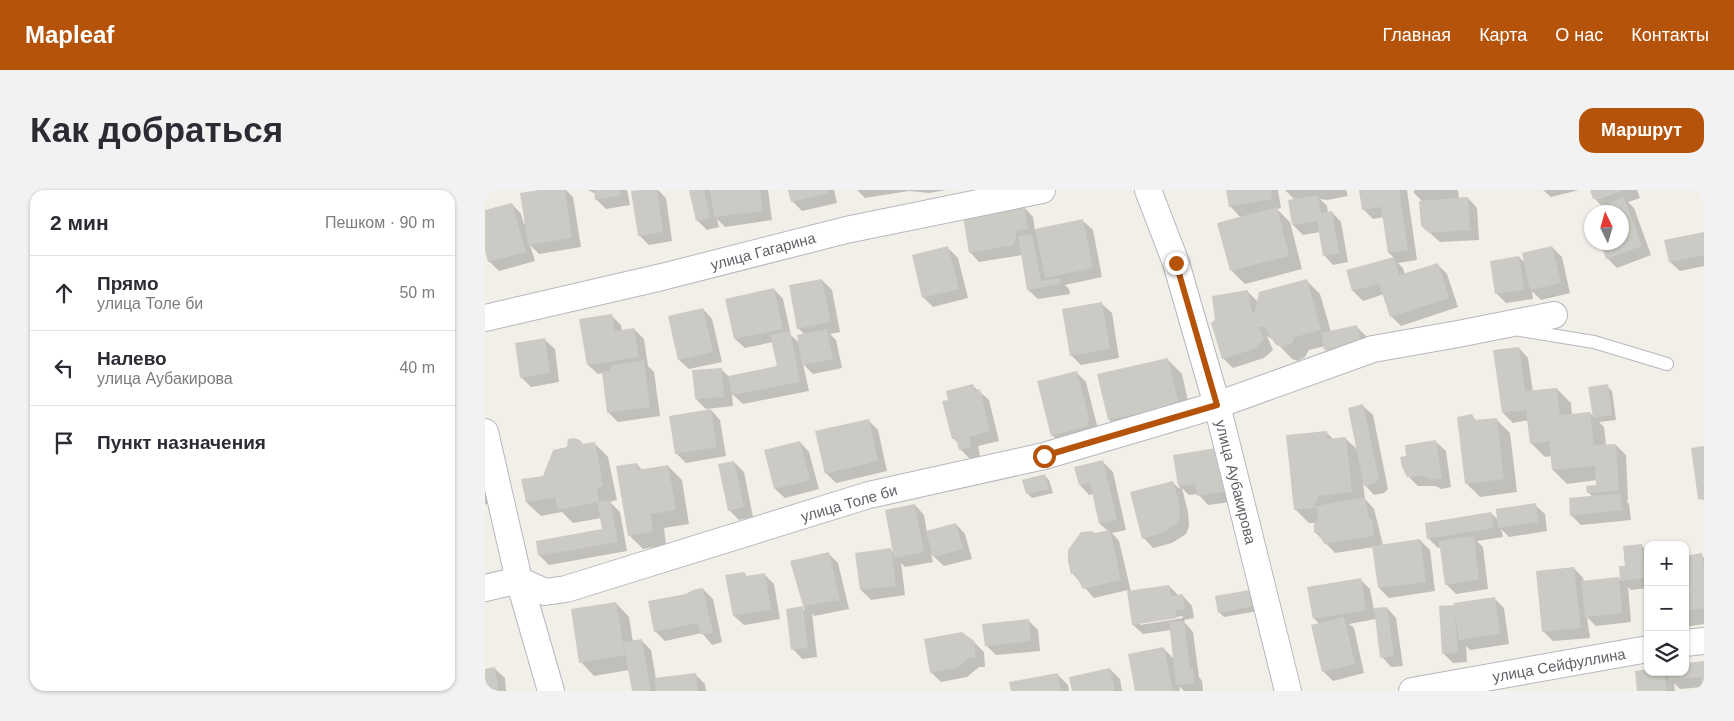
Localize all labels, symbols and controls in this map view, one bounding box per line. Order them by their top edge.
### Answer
text: Mapleaf [25,21,114,48]
text: Главная [1383,25,1451,45]
text: Карта [1479,25,1527,45]
text: О нас [1555,25,1603,45]
text: Контакты [1631,25,1709,45]
button: Маршрут [1579,108,1704,153]
text: Как добраться [30,110,283,149]
north arrow [1584,205,1629,250]
text: 2 мин [50,211,109,234]
text: Пешком · 90 m [325,214,435,231]
street label: улица Гагарина [709,229,818,273]
route end [1165,252,1188,275]
text: Прямо [97,273,159,294]
icon: ahead [50,279,78,307]
text: 50 m [399,284,435,301]
text: улица Толе би [97,295,203,312]
text: Налево [97,348,167,369]
icon: left [50,354,78,382]
text: 40 m [399,359,435,376]
text: улица Аубакирова [97,370,233,387]
street label: улица Аубакирова [1212,418,1260,546]
icon: arrive [50,429,78,457]
text: Пункт назначения [97,432,266,453]
route start [1033,445,1056,468]
street label: улица Толе би [799,481,899,525]
map controls [1644,541,1689,676]
button: + [1644,541,1689,586]
button: − [1644,586,1689,631]
button: layers [1644,631,1689,676]
street label: улица Сейфуллина [1491,645,1628,685]

